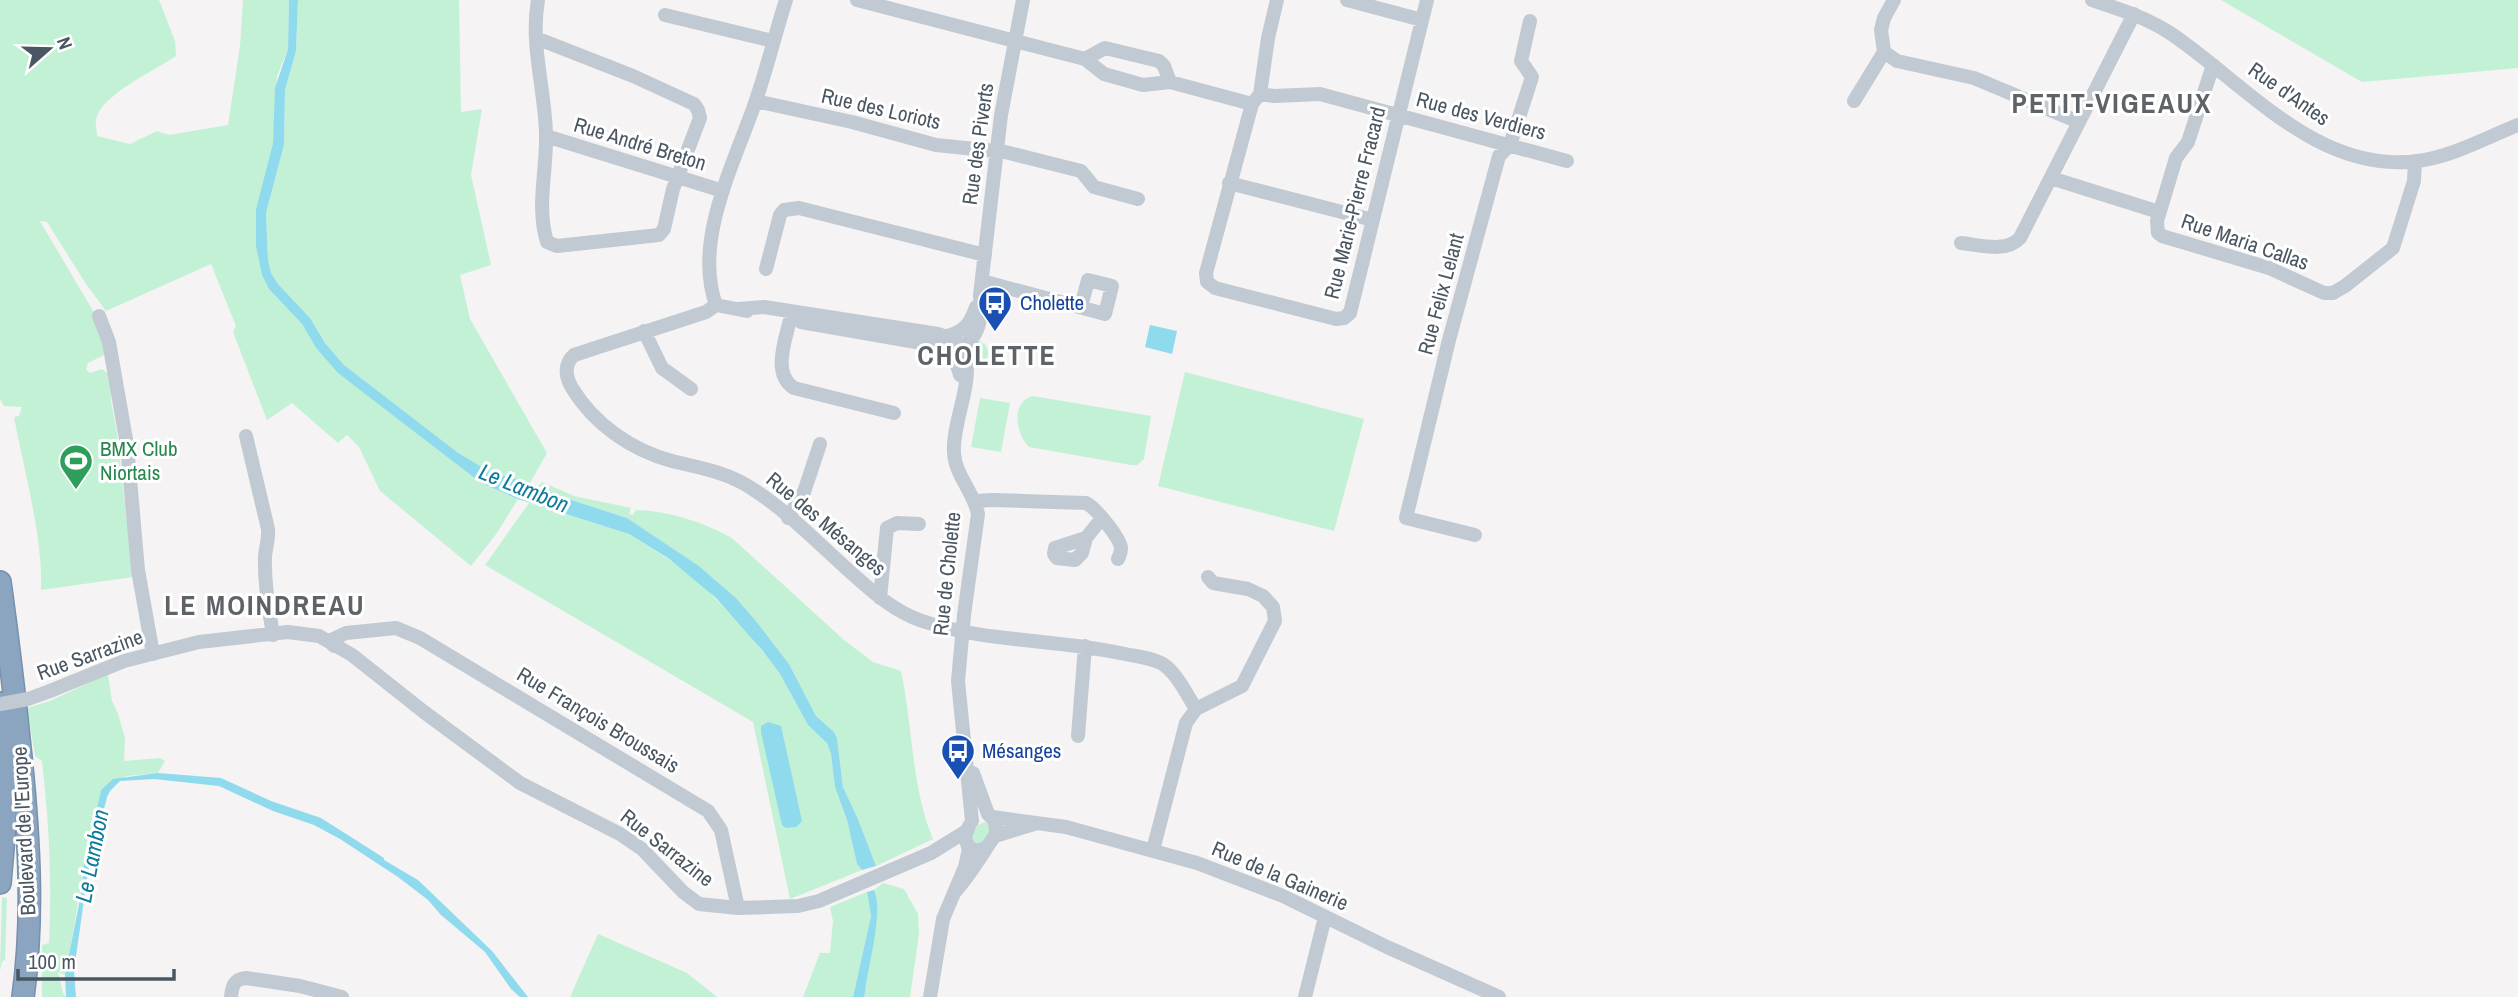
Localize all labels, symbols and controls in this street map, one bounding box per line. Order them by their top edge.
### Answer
north arrow [14,14,84,84]
text: N [51,33,79,53]
street label: Rue d'Antes [2243,55,2336,132]
street label: Rue des Loriots [819,81,944,136]
street label: Rue des Piverts [955,81,1000,207]
street label: Rue des Verdiers [1413,84,1549,147]
district label: PETIT-VIGEAUX [2012,84,2212,122]
street label: Rue Marie-Pierre Fracard [1317,104,1392,302]
street label: Rue André Breton [570,110,710,177]
street label: Rue Maria Callas [2178,206,2313,277]
street label: Rue Felix Lelant [1410,230,1471,358]
bus stop icon: Cholette [976,284,1014,333]
place label: Cholette [1020,288,1084,317]
district label: CHOLETTE [917,336,1057,374]
place label: BMX Club Niortais [100,434,178,487]
sports icon: BMX Club Niortais [57,442,95,491]
water label: Le Lambon [475,455,574,520]
street label: Rue des Mésanges [760,465,892,582]
street label: Rue de Cholette [926,511,967,637]
district label: LE MOINDREAU [164,586,366,624]
street label: Rue Sarrazine [33,622,147,687]
street label: Rue François Broussais [512,660,685,780]
bus stop icon: Mésanges [939,732,977,781]
place label: Mésanges [982,736,1061,765]
street label: Boulevard de l'Europe [5,746,42,916]
street label: Rue Sarrazine [615,802,720,893]
water label: Le Lambon [67,807,116,905]
street label: Rue de la Gainerie [1208,834,1353,917]
scale bar [18,937,173,981]
text: 100 m [28,947,76,976]

